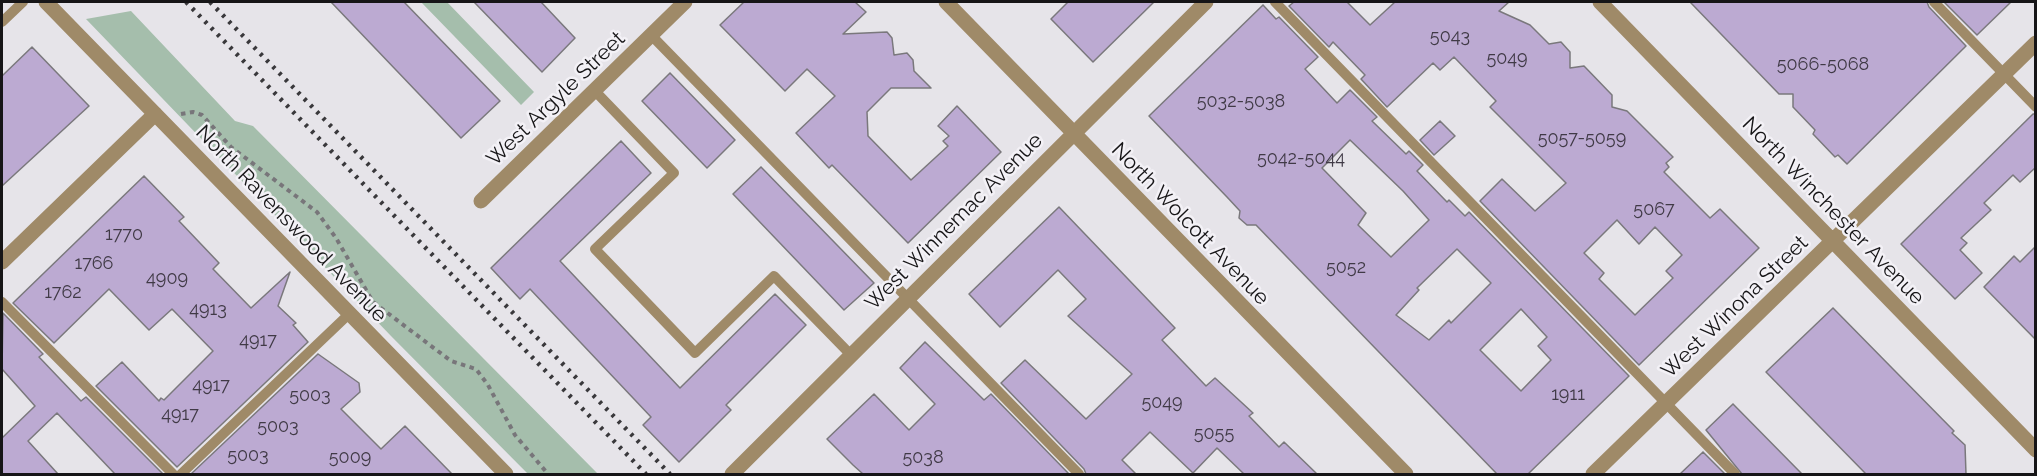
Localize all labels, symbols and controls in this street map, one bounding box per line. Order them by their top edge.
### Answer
street label: West Argyle Street [482,26,630,172]
house number: 5043 [1430,26,1470,48]
house number: 5049 [1486,48,1528,70]
house number: 5066-5068 [1777,54,1869,76]
house number: 5032-5038 [1197,91,1285,113]
street label: North Winchester Avenue [1737,112,1929,310]
street label: North Ravenswood Avenue [190,120,392,328]
street label: West Winnemac Avenue [860,128,1048,316]
house number: 5057-5059 [1538,128,1626,150]
street label: North Wolcott Avenue [1106,137,1274,311]
house number: 5042-5044 [1257,148,1345,170]
house number: 5067 [1633,199,1675,221]
house number: 1770 [105,224,143,246]
street label: West Winona Street [1656,231,1814,383]
house number: 1766 [75,253,113,275]
house number: 5052 [1326,257,1366,279]
house number: 4909 [146,268,188,290]
house number: 1762 [44,282,82,304]
house number: 4913 [189,299,227,321]
house number: 4917 [239,330,277,352]
house number: 4917 [192,375,230,397]
house number: 1911 [1551,384,1585,406]
house number: 5003 [289,385,331,407]
house number: 5049 [1141,392,1183,414]
house number: 4917 [161,404,199,426]
house number: 5003 [257,416,299,438]
house number: 5055 [1194,423,1234,445]
house number: 5003 [227,445,269,467]
house number: 5009 [329,447,371,469]
house number: 5038 [902,447,944,469]

